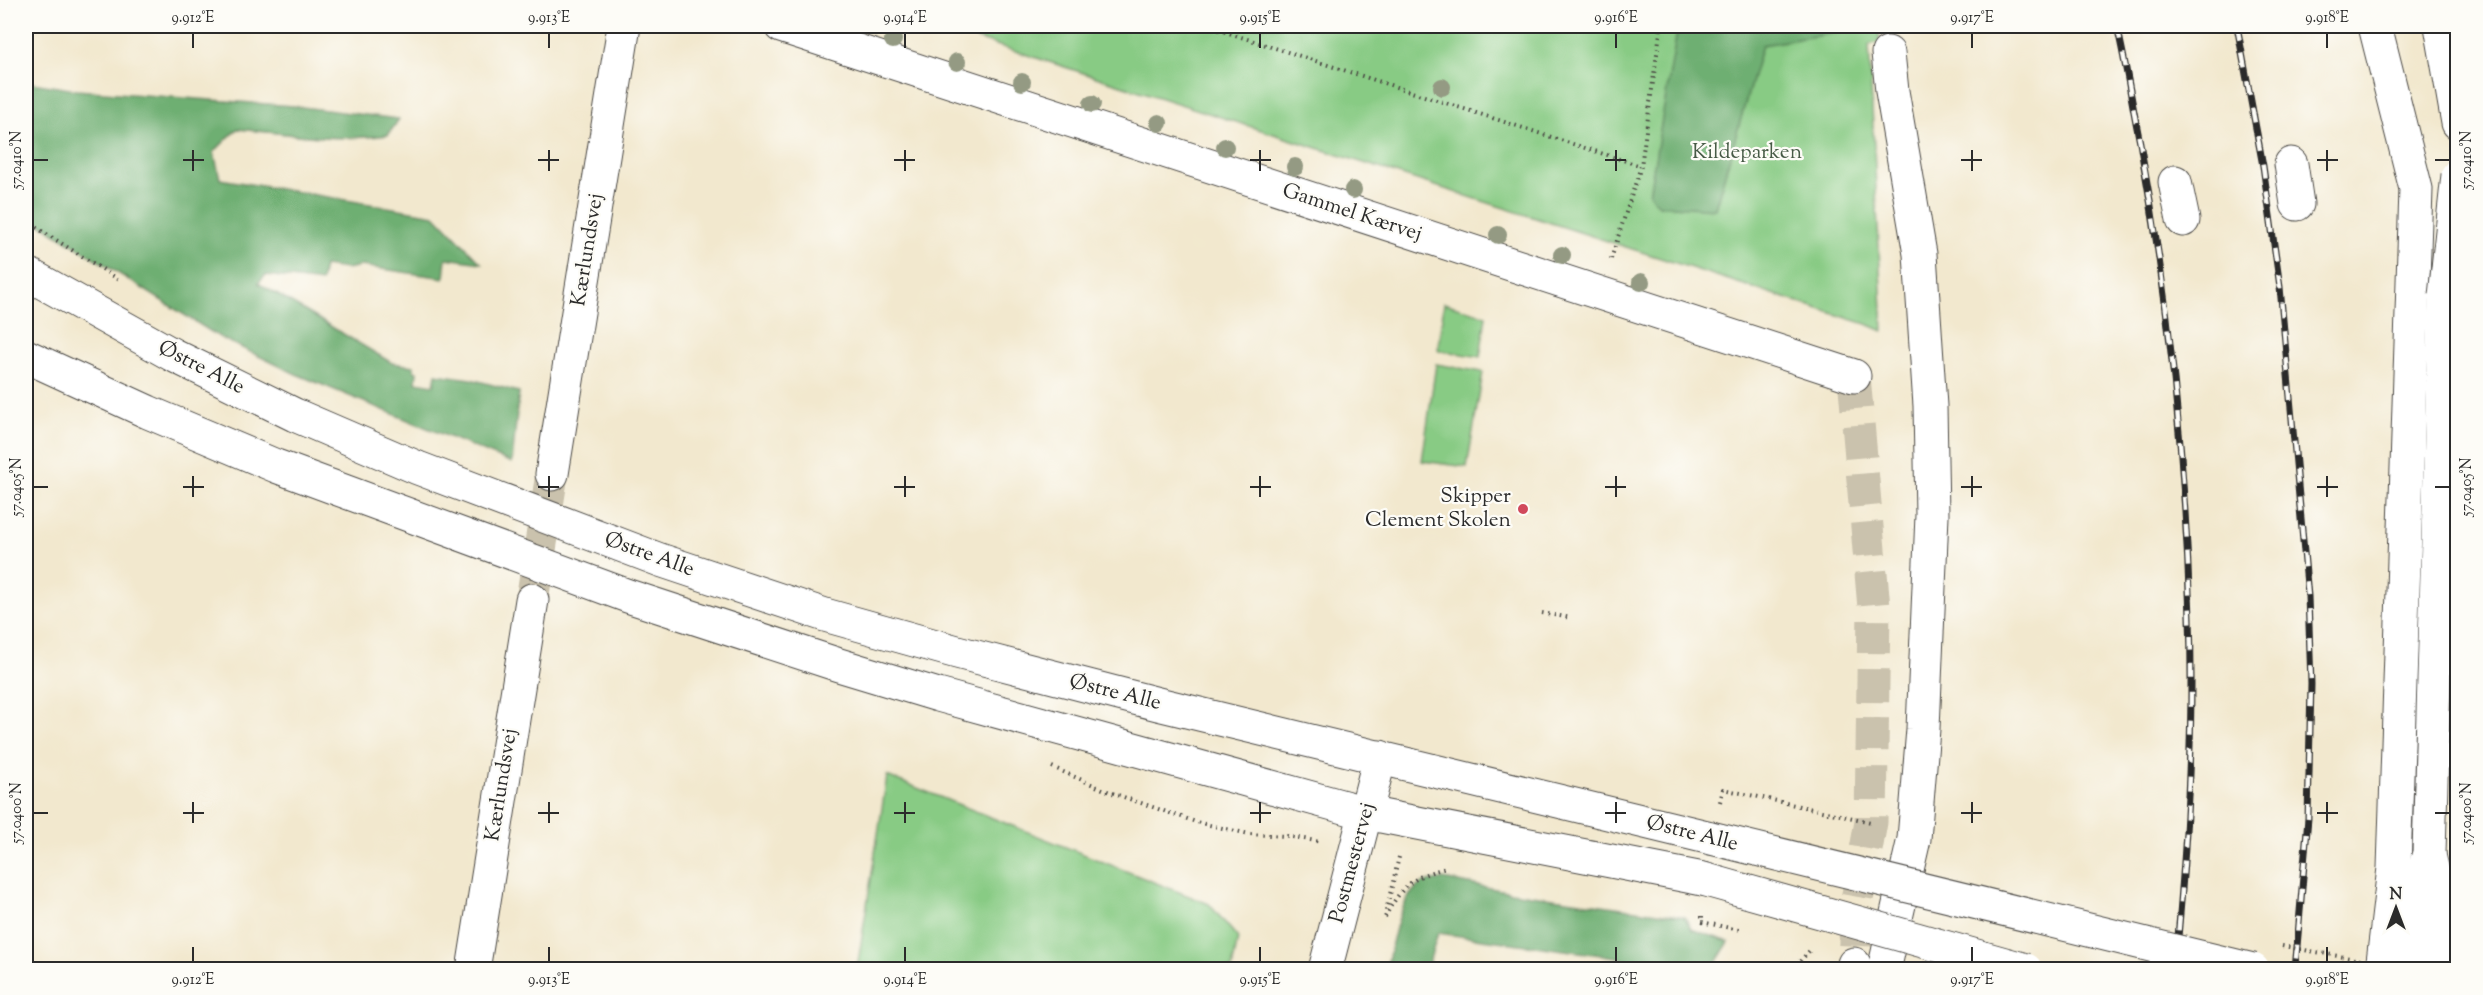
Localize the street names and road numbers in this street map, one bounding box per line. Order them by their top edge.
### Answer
street label: Gammel Kærvej [1278,176,1426,250]
street label: Kærlundsvej [564,191,612,309]
street label: Østre Alle [152,333,250,403]
street label: Østre Alle [600,525,698,585]
street label: Østre Alle [1066,667,1164,719]
street label: Kærlundsvej [478,726,526,844]
street label: Postmestervej [1322,799,1384,927]
street label: Østre Alle [1643,808,1741,860]

